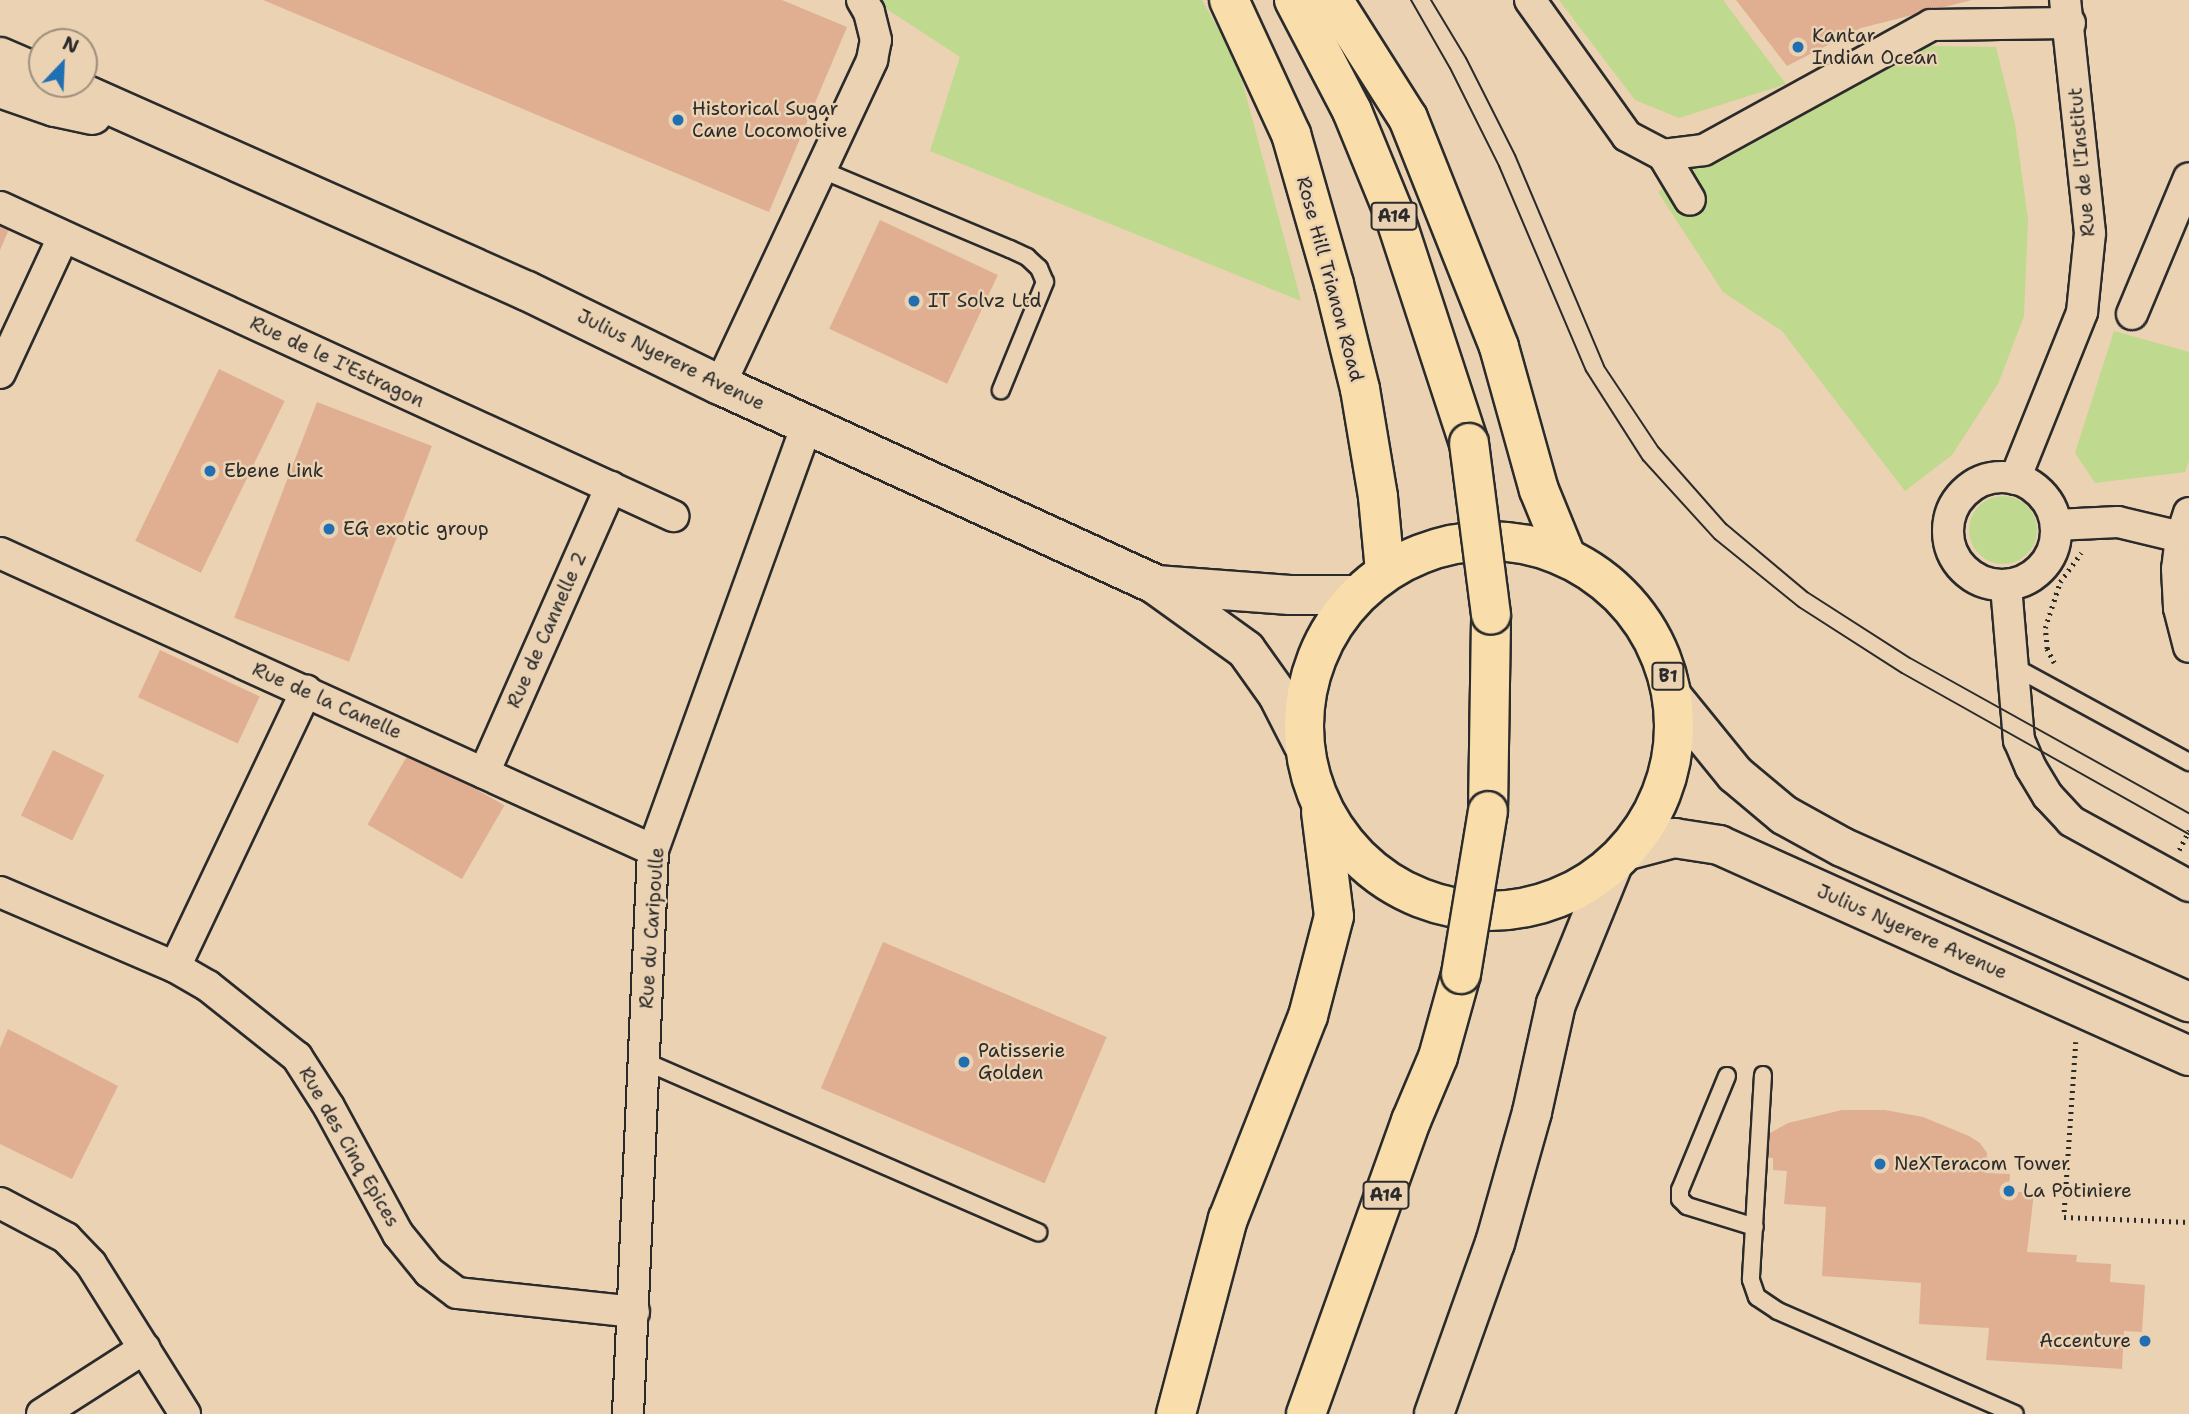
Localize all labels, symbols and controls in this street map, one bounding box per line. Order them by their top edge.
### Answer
place label: Kantar Indian Ocean [1812,25,1937,69]
north arrow [28,28,98,98]
text: N [59,31,82,59]
marker: Kantar Indian Ocean [1790,39,1806,55]
street label: Rue de l'Institut [2064,86,2100,238]
place label: Historical Sugar Cane Locomotive [692,98,848,142]
marker: Historical Sugar Cane Locomotive [670,112,686,128]
street label: Rose Hill Trianon Road [1292,174,1368,384]
road number: A14 [1370,202,1418,230]
place label: IT Solvz Ltd [928,290,1041,312]
marker: IT Solvz Ltd [906,293,922,309]
street label: Julius Nyerere Avenue [574,305,768,415]
street label: Rue de le I'Estragon [246,312,428,412]
place label: Ebene Link [224,460,324,482]
marker: Ebene Link [202,463,218,479]
place label: EG exotic group [343,518,489,540]
marker: EG exotic group [321,521,337,537]
street label: Rue de Cannelle 2 [502,548,592,712]
street label: Rue de la Canelle [249,658,405,744]
road number: B1 [1650,662,1686,690]
street label: Rue du Caripoulle [635,846,669,1010]
street label: Julius Nyerere Avenue [1813,880,2011,984]
place label: Patisserie Golden [978,1040,1065,1084]
marker: Patisserie Golden [956,1054,972,1070]
street label: Rue des Cinq Epices [294,1063,404,1231]
place label: NeXTeracom Tower [1894,1153,2070,1175]
marker: NeXTeracom Tower [1872,1156,1888,1172]
road number: A14 [1362,1180,1410,1210]
place label: La Potiniere [2023,1180,2132,1202]
marker: La Potiniere [2001,1183,2017,1199]
place label: Accenture [2039,1330,2131,1352]
marker: Accenture [2137,1333,2153,1349]

